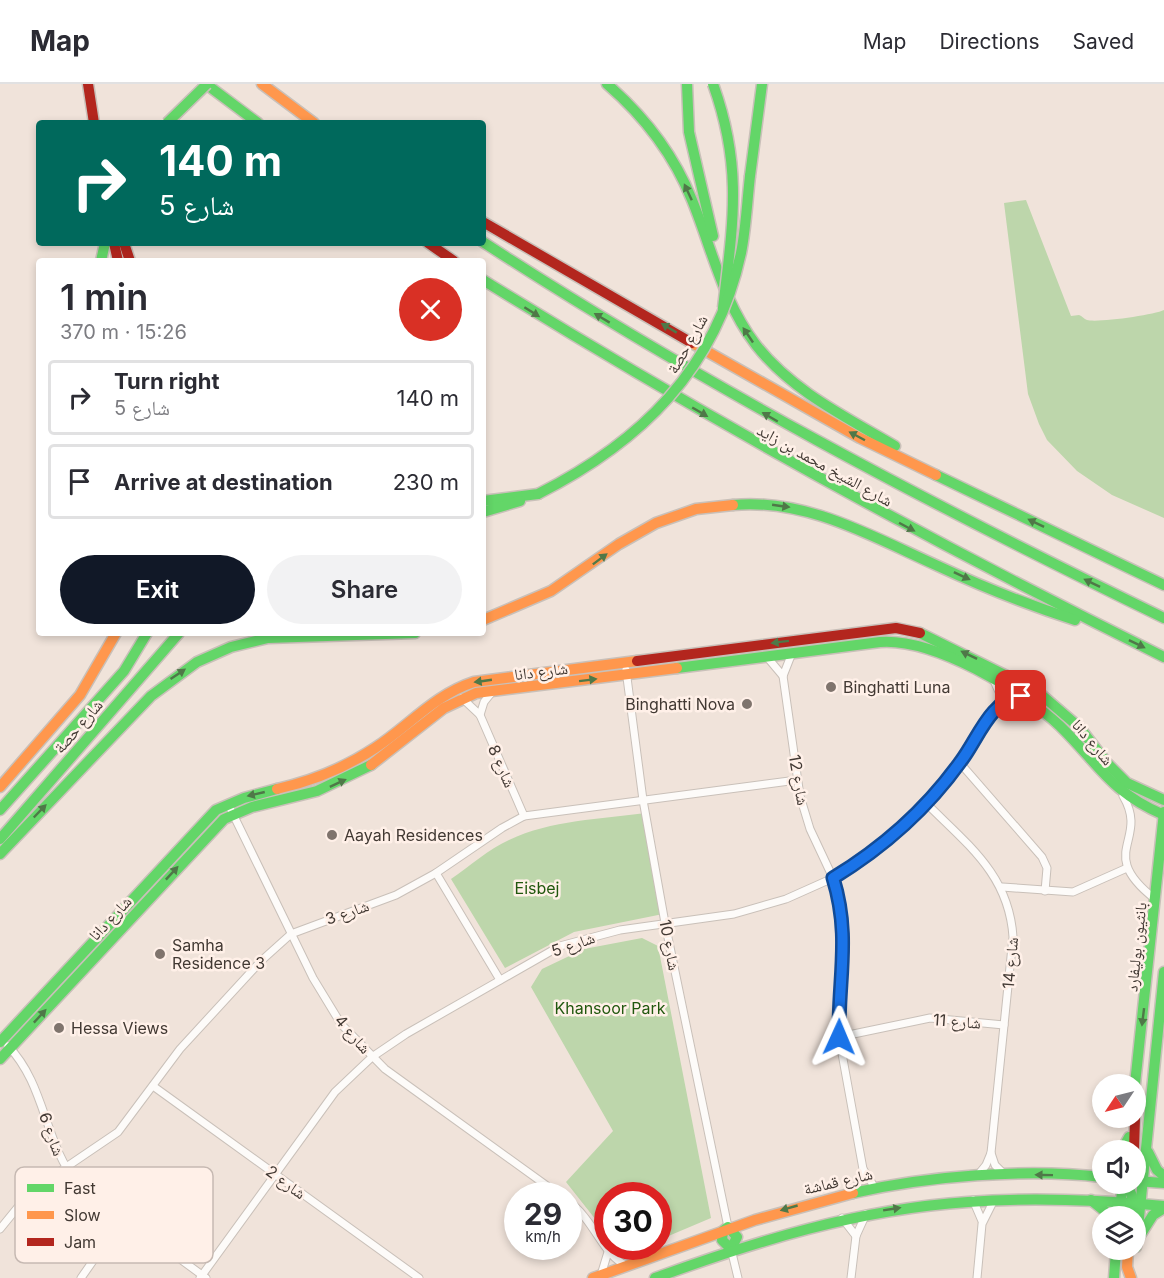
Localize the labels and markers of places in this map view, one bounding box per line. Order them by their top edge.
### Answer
pin [995,670,1046,721]
place label: Binghatti Luna [843,677,950,697]
marker: Binghatti Luna [824,680,838,694]
place label: Binghatti Nova [625,694,735,714]
marker: Binghatti Nova [740,697,754,711]
place label: Aayah Residences [344,825,483,845]
marker: Aayah Residences [325,828,339,842]
place label: Samha Residence 3 [172,935,265,973]
marker: Samha Residence 3 [153,947,167,961]
place label: Hessa Views [71,1018,168,1038]
marker: Hessa Views [52,1021,66,1035]

